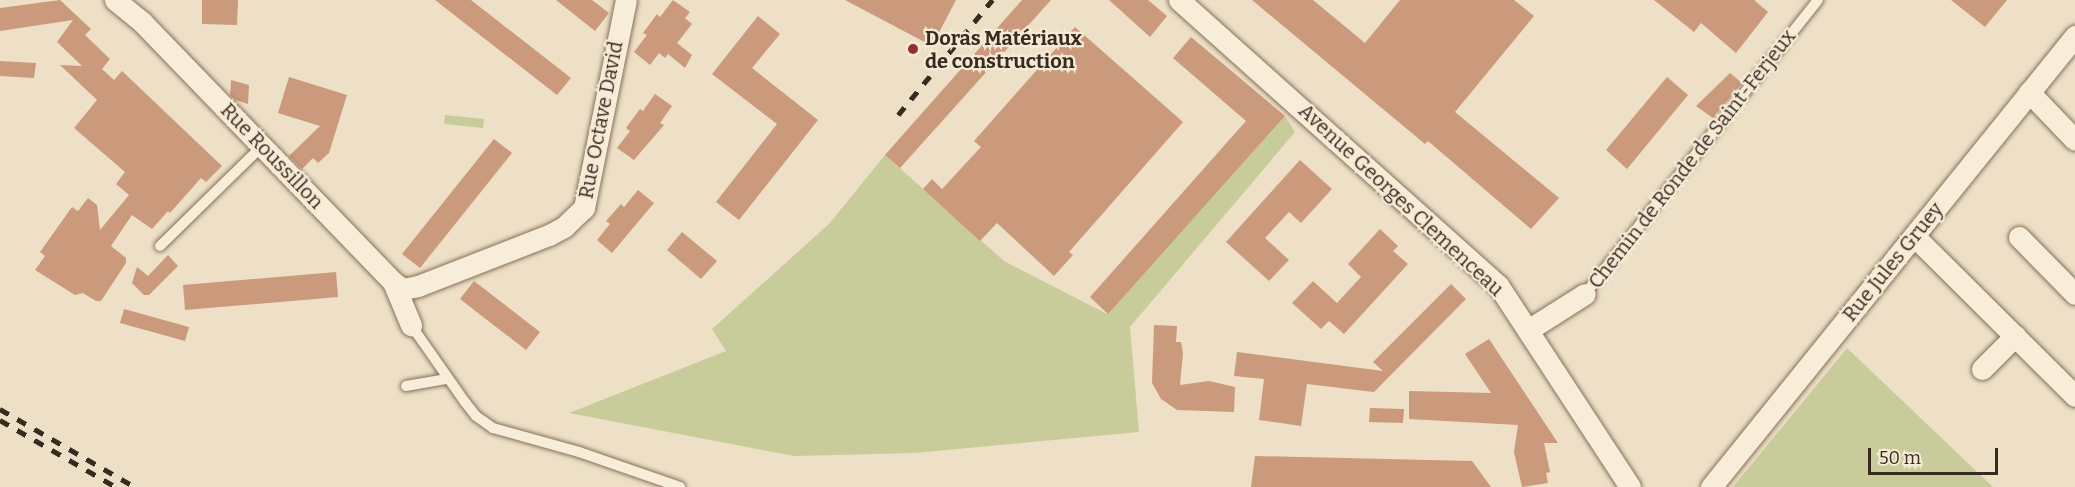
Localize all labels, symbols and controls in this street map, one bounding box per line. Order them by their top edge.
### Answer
street label: Chemin de Ronde de Saint-Ferjeux [1583,25,1801,293]
place label: Doras Matériaux de construction [925,26,1082,73]
street label: Rue Octave David [574,39,628,201]
marker: Doras Matériaux de construction [906,42,920,56]
street label: Rue Roussillon [216,98,328,214]
street label: Avenue Georges Clemenceau [1294,99,1508,301]
street label: Rue Jules Gruey [1838,198,1948,326]
scale bar [1871,436,2002,474]
text: 50 m [1879,447,1921,469]

